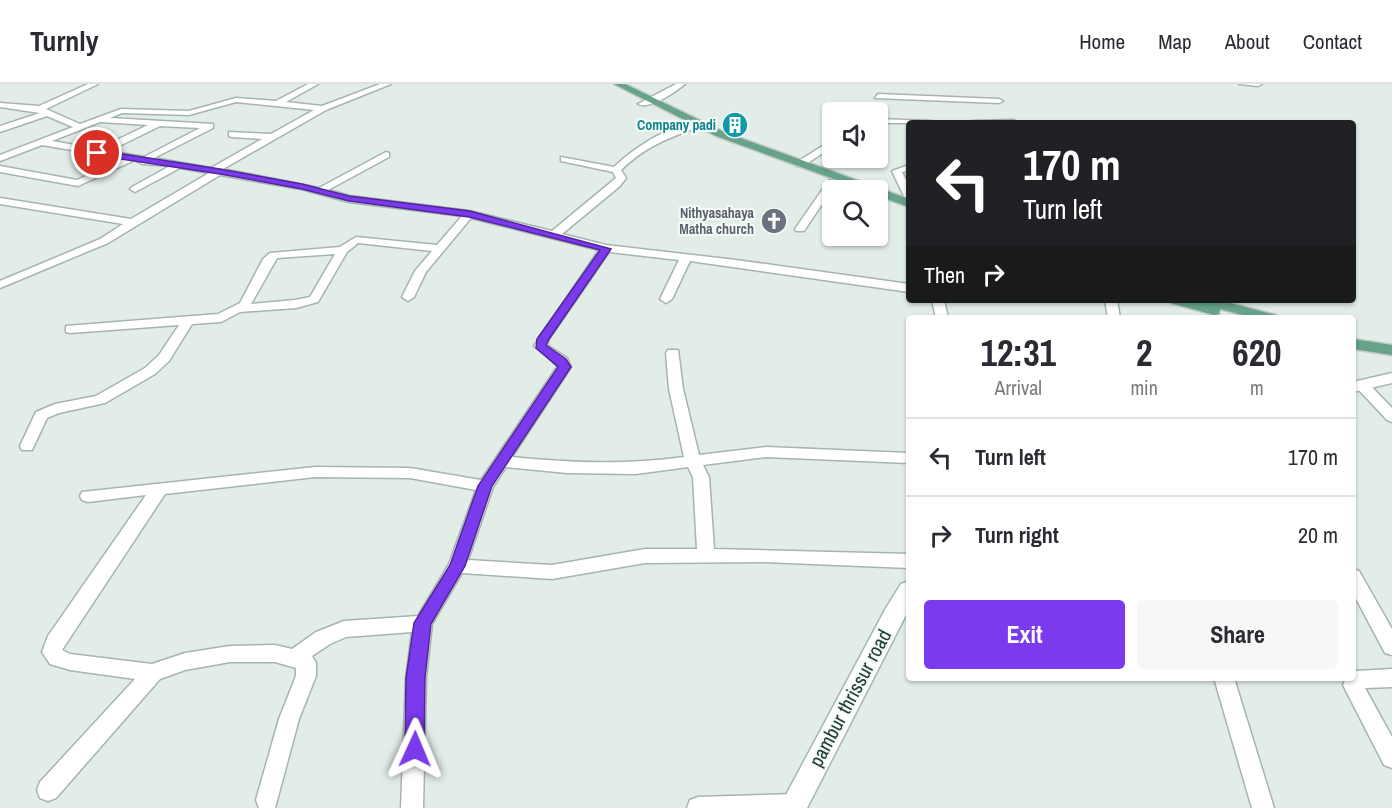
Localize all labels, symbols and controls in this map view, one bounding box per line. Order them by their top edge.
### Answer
text: Turnly [30,22,99,60]
text: Home [1079,27,1125,56]
text: Map [1158,27,1192,56]
text: About [1225,27,1270,56]
text: Contact [1303,27,1362,56]
map controls [822,102,888,246]
button: sound [822,102,888,168]
building icon: Company padi [720,110,750,140]
place label: Company padi [637,116,716,134]
pin [71,127,122,178]
icon: arrive [80,136,113,169]
text: 170 m [1023,137,1121,193]
icon: left [924,144,1002,222]
button: search [822,180,888,246]
text: Turn left [1023,191,1102,227]
place label: Nithyasahaya Matha church [679,204,755,238]
church icon: Nithyasahaya Matha church [759,206,789,236]
icon: right [977,258,1010,291]
text: Then [924,260,965,290]
text: 12:31 [980,329,1056,377]
text: 2 [1136,329,1152,377]
text: 620 [1232,329,1282,377]
text: Arrival [995,374,1042,401]
text: min [1130,374,1158,401]
text: m [1250,374,1264,401]
icon: left [924,441,957,474]
text: Turn left [975,442,1046,472]
text: 170 m [1288,442,1338,472]
icon: right [924,519,957,552]
text: Turn right [975,520,1059,550]
text: 20 m [1298,520,1338,550]
button: Exit [924,600,1125,669]
button: Share [1137,600,1338,669]
street label: pambur thrissur road [802,624,897,771]
position arrow [383,717,447,781]

